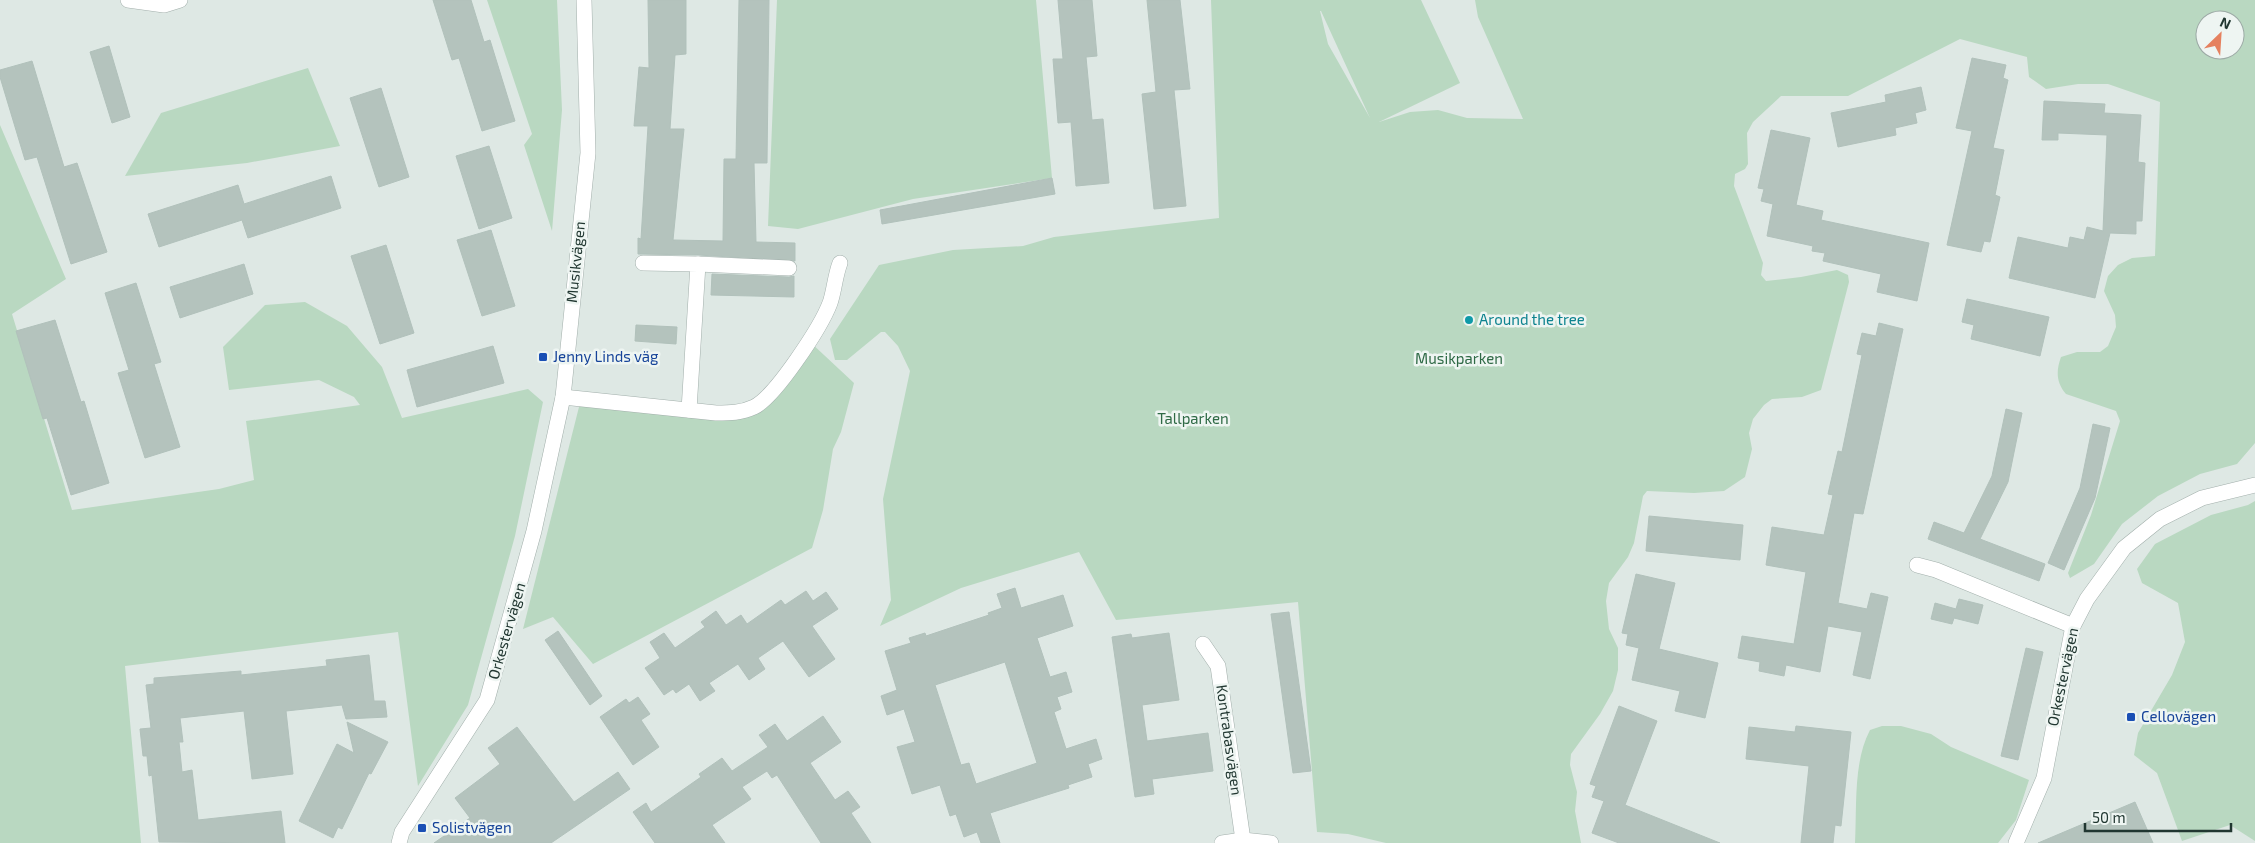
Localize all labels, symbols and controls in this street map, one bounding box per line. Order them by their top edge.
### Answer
north arrow [2195,10,2245,60]
text: N [2218,13,2234,33]
street label: Musikvägen [562,220,588,304]
place label: Around the tree [1479,310,1585,328]
marker: Around the tree [1463,314,1475,326]
place label: Jenny Linds väg [553,347,659,365]
park label: Musikparken [1415,349,1503,367]
marker: Jenny Linds väg [537,351,549,363]
park label: Tallparken [1157,409,1229,427]
street label: Orkestervägen [484,580,528,681]
street label: Orkestervägen [2043,626,2081,728]
street label: Kontrabasvägen [1213,683,1247,796]
place label: Cellovägen [2141,707,2216,725]
marker: Cellovägen [2125,711,2137,723]
scale bar [2085,800,2231,832]
text: 50 m [2092,808,2126,826]
place label: Solistvägen [432,818,512,836]
marker: Solistvägen [416,822,428,834]

